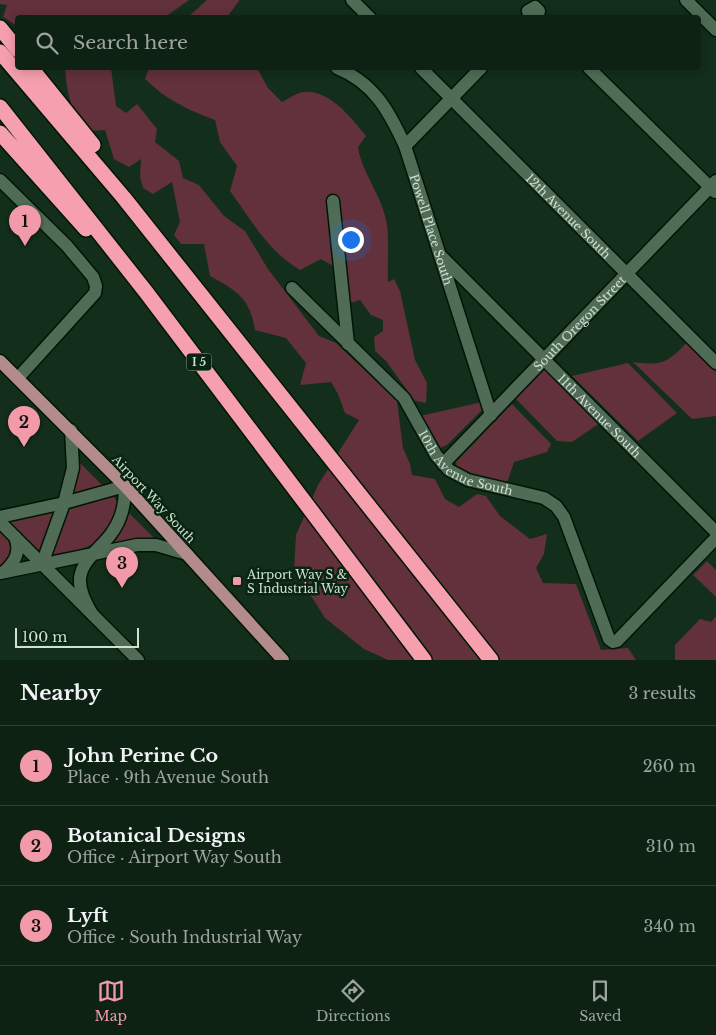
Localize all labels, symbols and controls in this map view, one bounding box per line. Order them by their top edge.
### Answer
search box [15,15,701,70]
icon: search [33,29,61,57]
text: Search here [73,31,188,54]
street label: 12th Avenue South [523,170,614,261]
street label: Powell Place South [407,172,456,287]
pin: 1 [9,205,41,246]
your location [338,227,364,253]
street label: South Oregon Street [530,272,629,374]
road number: I 5 [186,354,212,371]
street label: 11th Avenue South [555,370,645,460]
pin: 2 [8,406,40,447]
street label: 10th Avenue South [416,427,515,498]
street label: Airport Way South [109,451,199,546]
pin: 3 [106,547,138,588]
place label: Airport Way S & S Industrial Way [246,567,348,596]
marker: Airport Way S & S Industrial Way [231,575,243,587]
scale bar [15,625,139,648]
text: 100 m [22,628,67,646]
text: Nearby [20,680,101,706]
text: 3 results [628,683,696,703]
text: John Perine Co [67,744,218,767]
text: 1 [33,756,39,776]
text: 260 m [643,756,696,776]
text: Place · 9th Avenue South [67,767,269,787]
text: Botanical Designs [67,824,246,847]
text: 2 [31,836,41,856]
text: 310 m [646,836,696,856]
text: Office · Airport Way South [67,847,282,867]
text: Lyft [67,904,108,927]
text: 3 [31,916,41,936]
text: 340 m [644,916,696,936]
text: Office · South Industrial Way [67,927,302,947]
tab: Map [94,977,127,1025]
tab: Directions [316,977,390,1025]
tab: Saved [579,977,622,1025]

